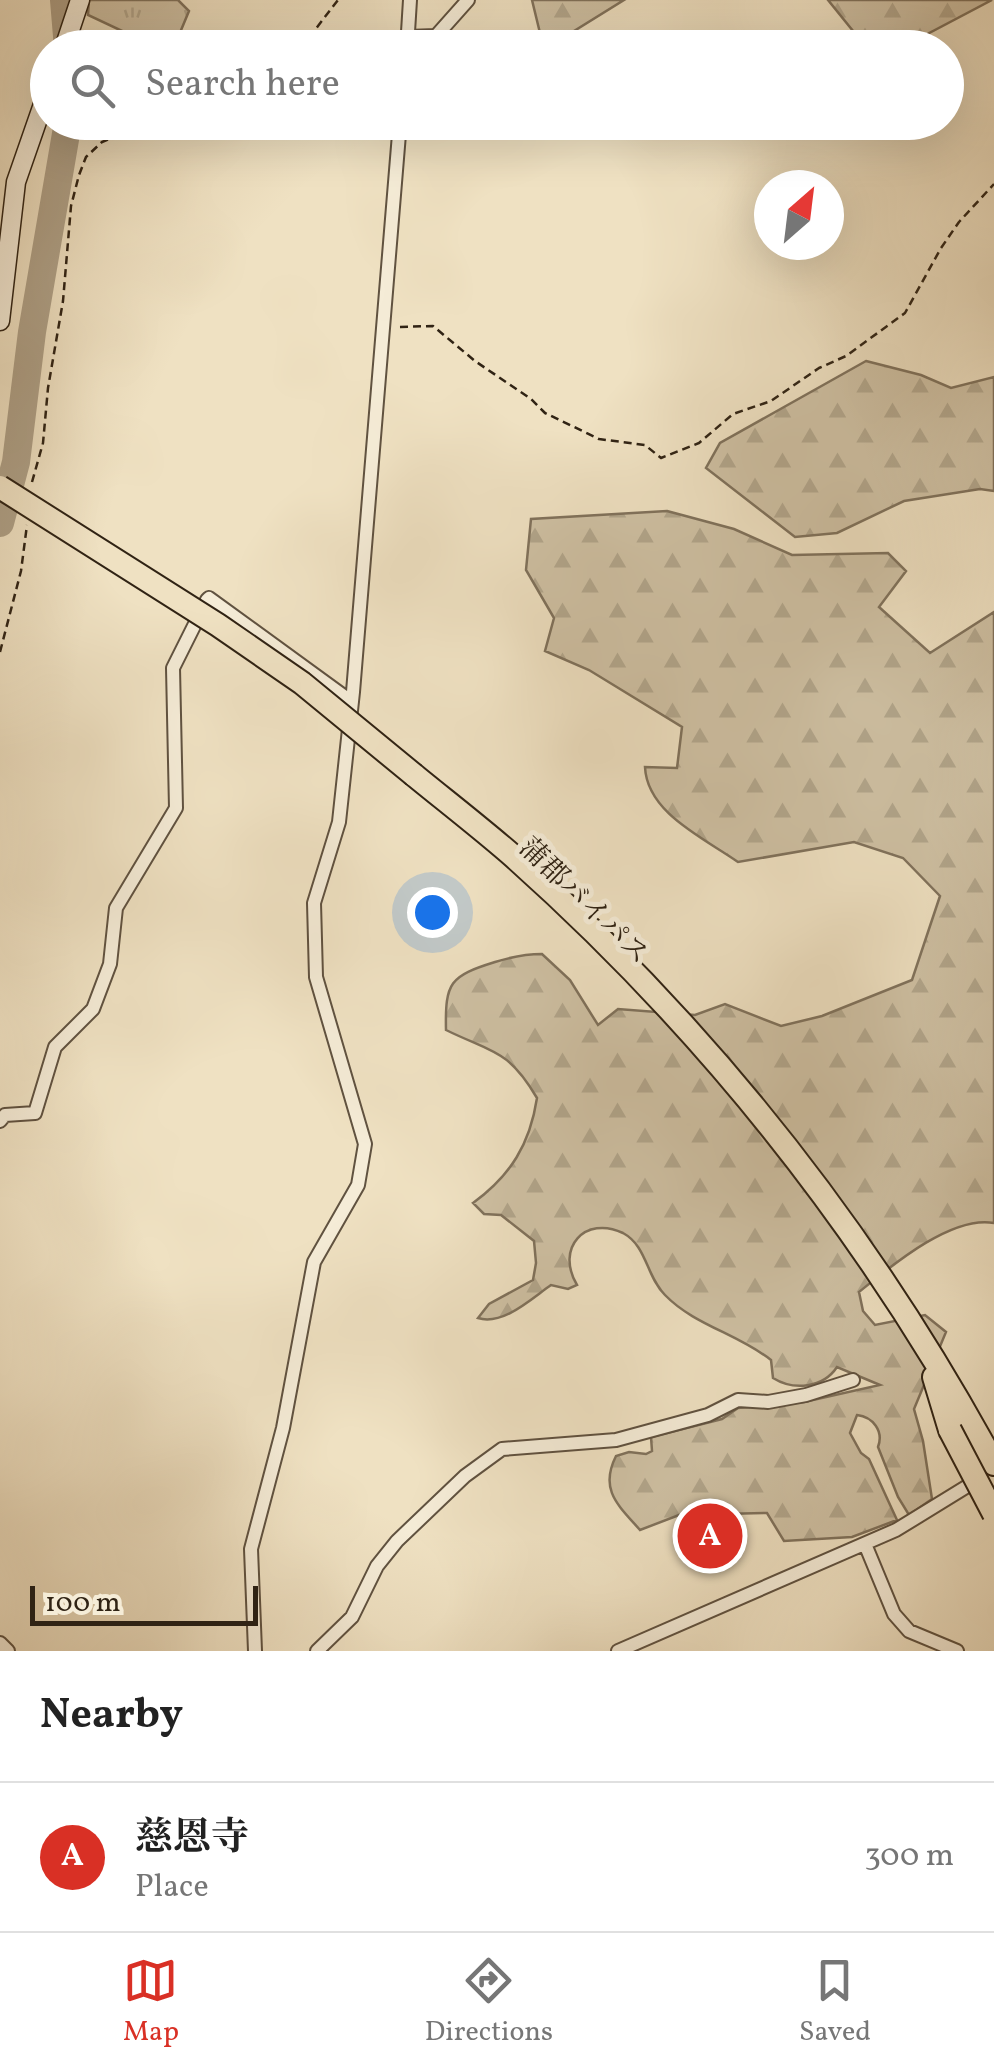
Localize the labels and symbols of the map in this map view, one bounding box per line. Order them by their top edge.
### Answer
north arrow [754,170,844,260]
street label: 蒲郡バイパス [509,830,657,974]
your location [407,887,458,938]
pin: A [678,1498,742,1574]
scale bar [30,1581,258,1626]

